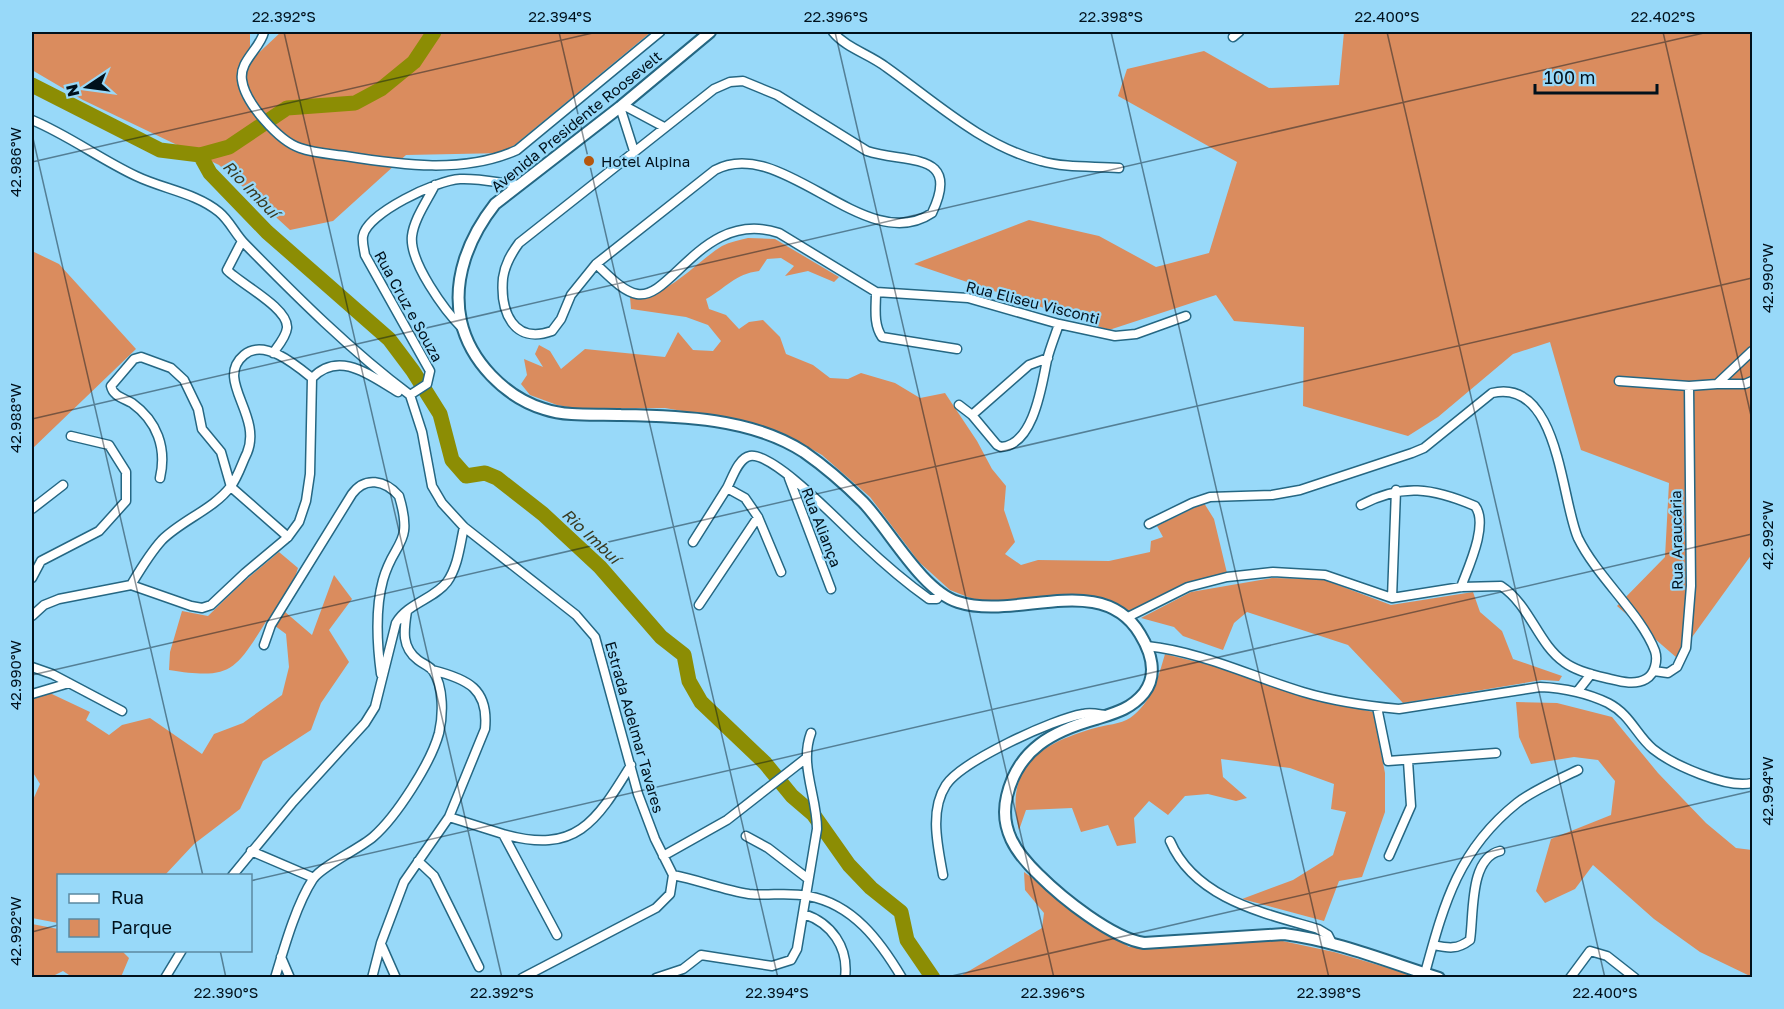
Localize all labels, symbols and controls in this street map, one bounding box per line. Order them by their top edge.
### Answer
text: 22.392°S [252,7,316,25]
text: 22.394°S [528,7,592,25]
text: 22.396°S [804,7,868,25]
text: 22.398°S [1079,7,1143,25]
text: 22.400°S [1354,7,1420,25]
text: 22.402°S [1631,7,1695,25]
street label: Avenida Presidente Roosevelt [487,47,665,195]
north arrow [57,57,117,117]
scale bar [1535,57,1656,95]
text: 100 m [1544,66,1595,88]
text: N [61,82,83,99]
text: 42.986°W [6,127,24,197]
place label: Hotel Alpina [601,152,690,170]
marker: Hotel Alpina [582,154,596,168]
water label: Rio Imbuí [219,156,286,225]
text: 42.990°W [1758,243,1776,313]
street label: Rua Cruz e Souza [371,247,447,365]
street label: Rua Eliseu Visconti [964,277,1102,327]
text: 42.988°W [6,383,24,453]
street label: Rua Aliança [799,485,845,569]
street label: Rua Araucária [1666,490,1686,590]
text: 42.992°W [1758,500,1776,570]
water label: Rio Imbuí [558,504,628,571]
street label: Estrada Adelmar Tavares [602,639,668,815]
text: 42.990°W [6,640,24,710]
text: 42.994°W [1758,756,1776,826]
legend [57,874,252,952]
text: Rua [111,886,144,908]
text: 42.992°W [6,896,24,966]
text: Parque [111,916,172,938]
text: 22.390°S [194,983,258,1001]
text: 22.392°S [470,983,534,1001]
text: 22.394°S [745,983,809,1001]
text: 22.396°S [1021,983,1085,1001]
text: 22.398°S [1297,983,1361,1001]
text: 22.400°S [1572,983,1638,1001]

